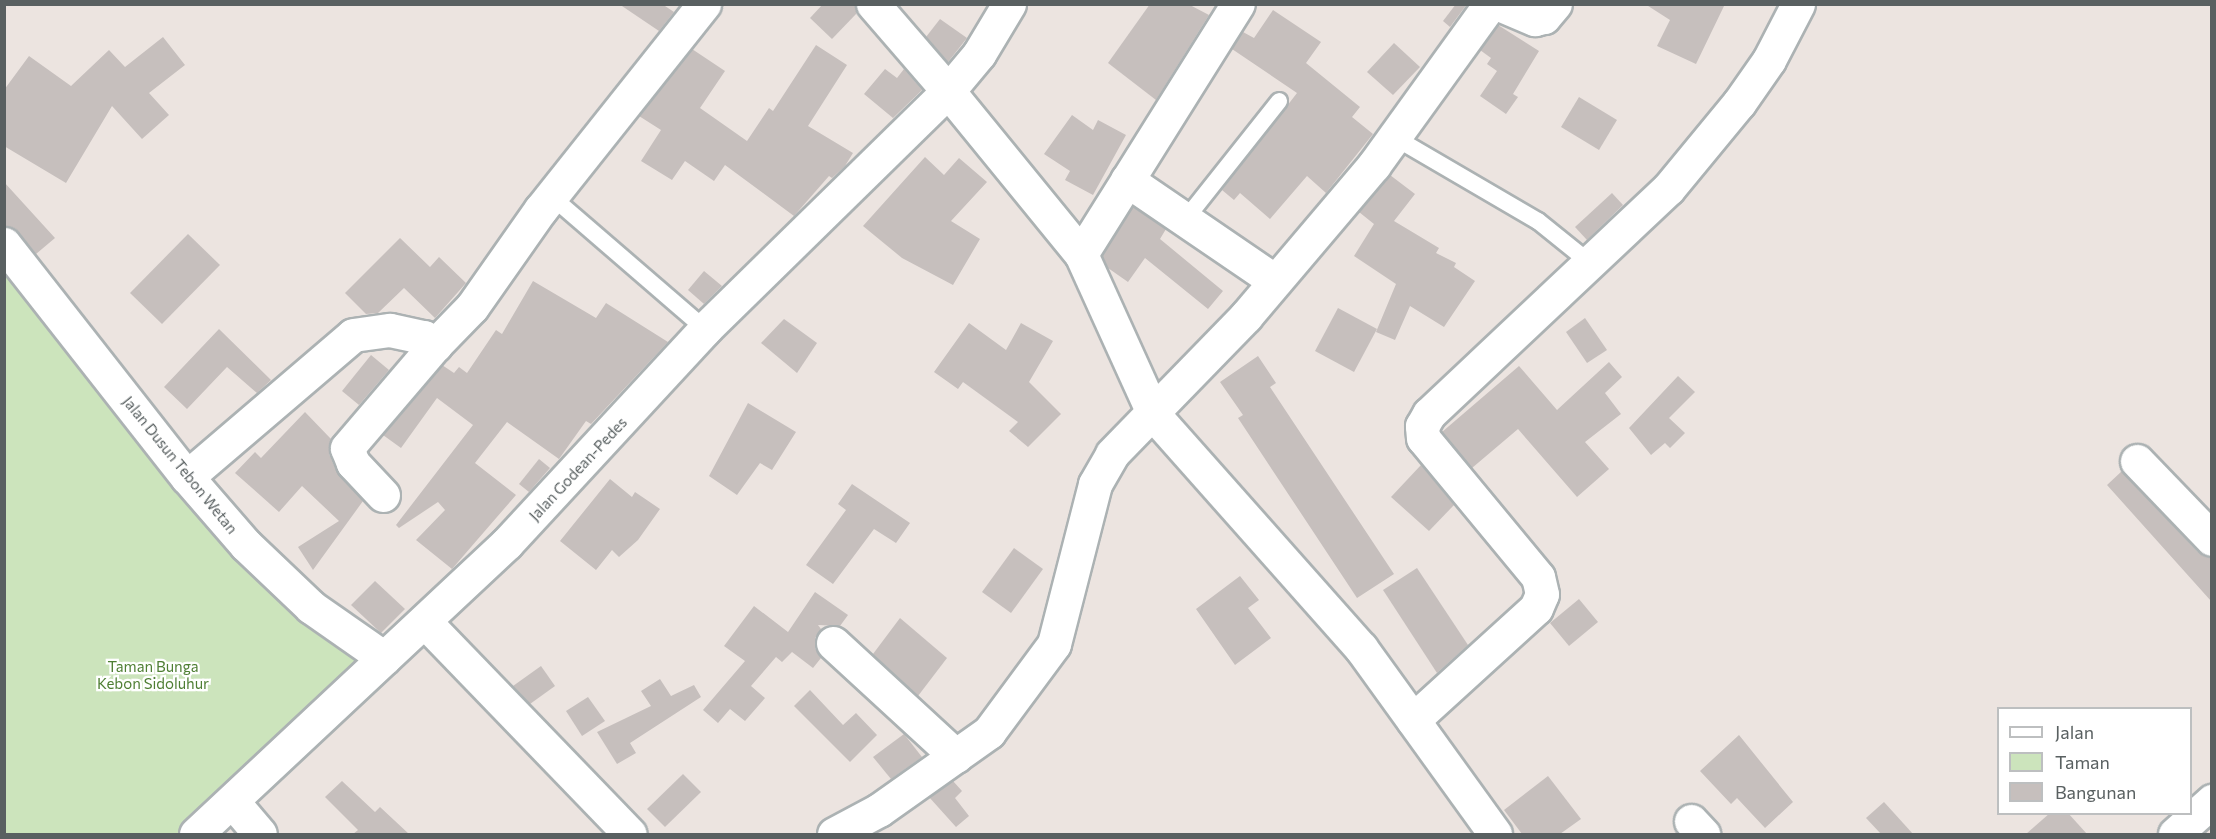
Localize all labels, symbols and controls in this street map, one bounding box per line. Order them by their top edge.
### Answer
street label: Jalan Dusun Tebon Wetan [119,393,241,537]
street label: Jalan Godean-Pedes [525,413,631,525]
park label: Taman Bunga Kebon Sidoluhur [97,657,209,692]
legend [1997,707,2192,815]
text: Jalan [2055,721,2094,743]
text: Taman [2055,751,2110,773]
text: Bangunan [2055,781,2136,803]

